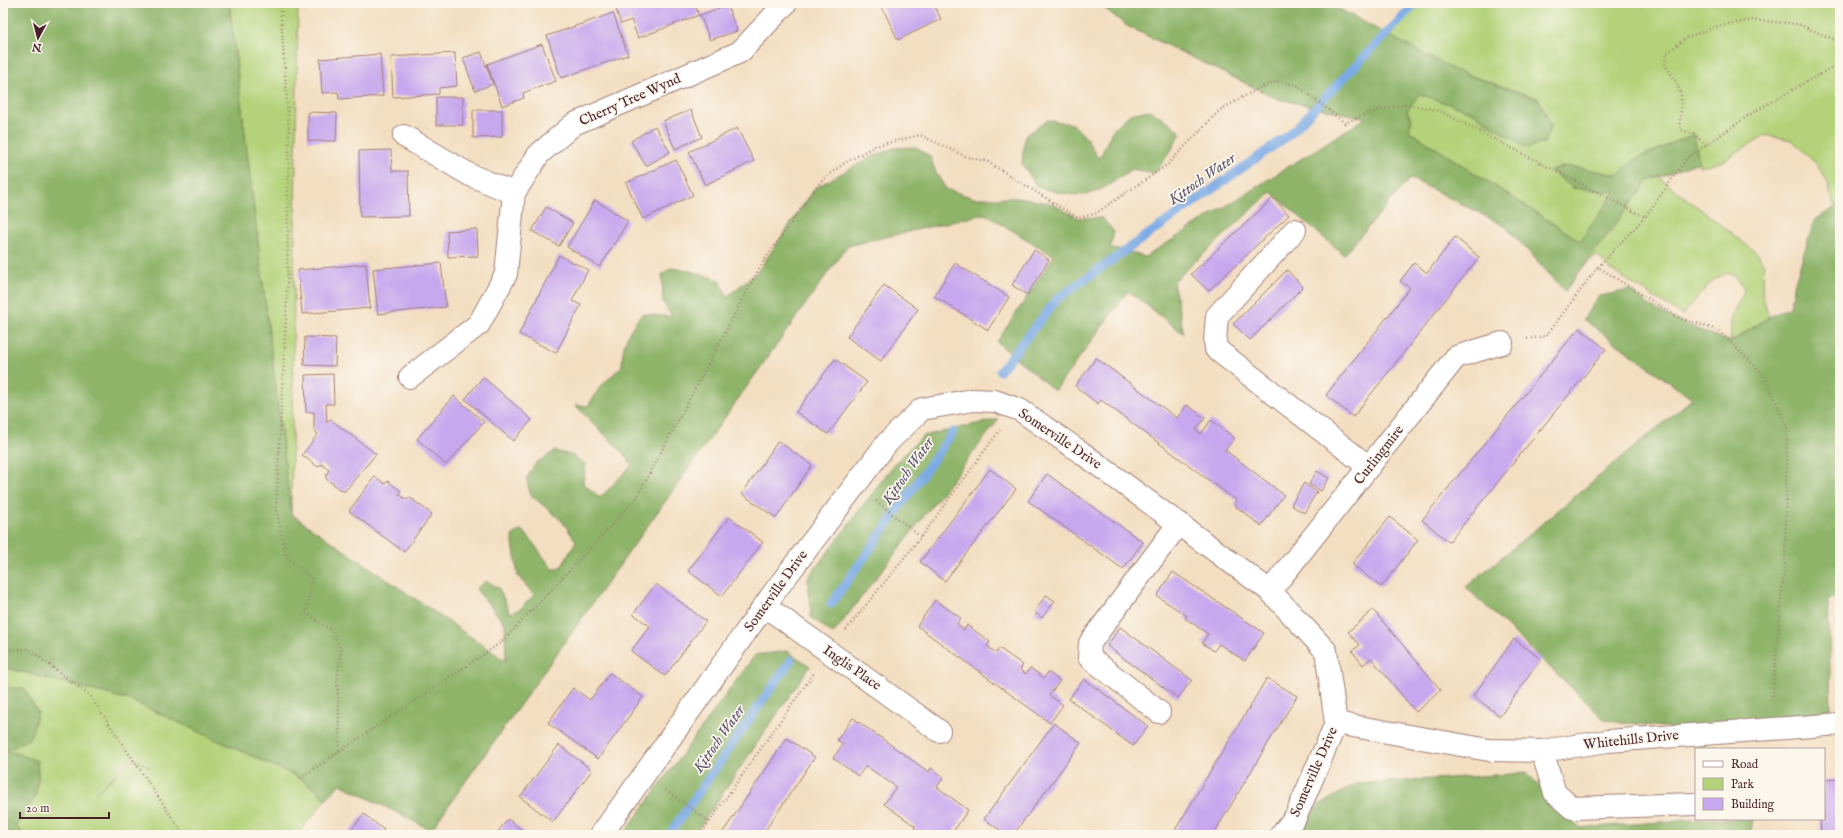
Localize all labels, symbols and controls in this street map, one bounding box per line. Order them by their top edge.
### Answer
north arrow [18,18,58,58]
text: N [31,39,43,55]
street label: Cherry Tree Wynd [576,69,684,130]
water label: Kittoch Water [1164,148,1240,210]
street label: Somerville Drive [1015,404,1106,474]
street label: Curlingmire [1350,421,1408,489]
water label: Kittoch Water [877,433,939,509]
street label: Somerville Drive [740,546,812,635]
street label: Inglis Place [819,641,885,695]
water label: Kittoch Water [688,701,750,777]
street label: Somerville Drive [1286,724,1342,820]
street label: Whitehills Drive [1582,726,1680,754]
legend [1695,748,1825,820]
text: Road [1731,757,1759,772]
text: Park [1731,777,1754,792]
scale bar [20,794,109,820]
text: Building [1731,797,1775,812]
text: 20 m [26,801,49,816]

